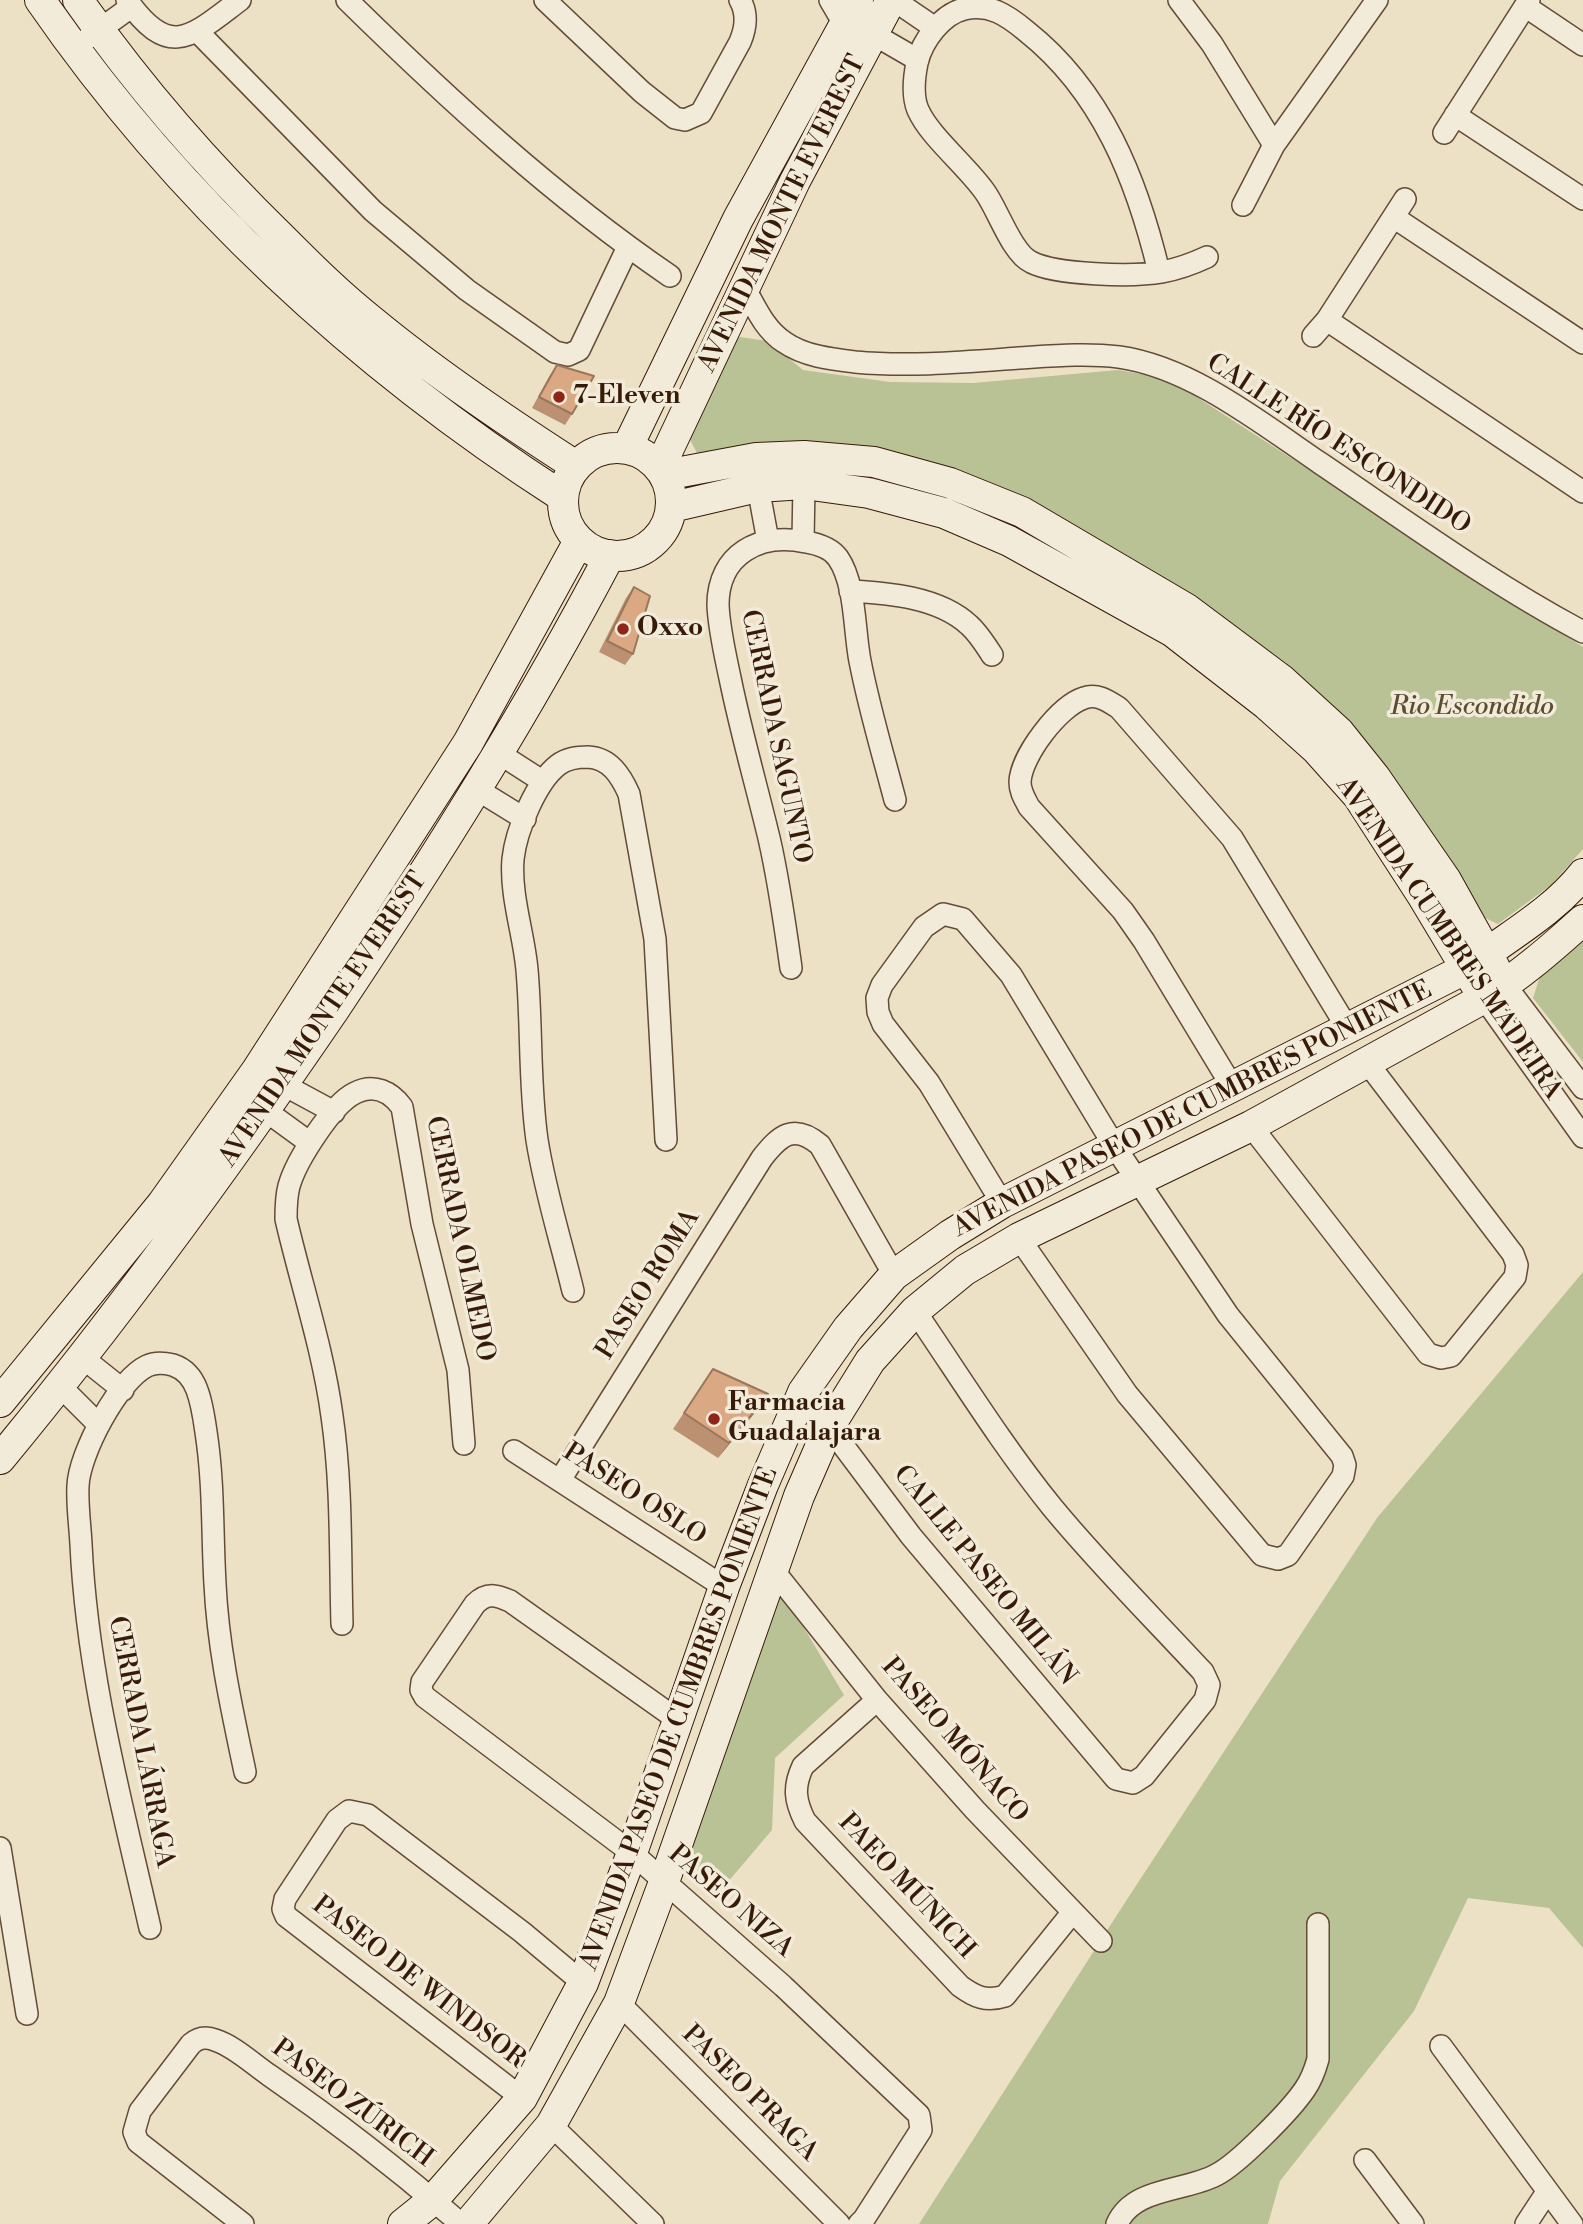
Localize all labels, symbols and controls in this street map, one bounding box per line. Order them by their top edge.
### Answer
street label: AVENIDA MONTE EVEREST [693,50,873,378]
street label: CALLE RÍO ESCONDIDO [1200,348,1476,542]
place label: 7-Eleven [573,381,680,413]
marker: 7-Eleven [551,389,567,405]
street label: CERRADA SAGUNTO [733,607,817,867]
place label: Oxxo [637,613,703,645]
marker: Oxxo [615,621,631,637]
park label: Rio Escondido [1390,692,1554,724]
street label: AVENIDA CUMBRES MADEIRA [1328,772,1568,1106]
street label: AVENIDA MONTE EVEREST [214,867,434,1173]
street label: AVENIDA PASEO DE CUMBRES PONIENTE [948,975,1438,1245]
street label: CERRADA OLMEDO [418,1113,500,1365]
street label: PASEO ROMA [591,1204,707,1366]
place label: Farmacia Guadalajara [728,1388,881,1450]
marker: Farmacia Guadalajara [706,1411,722,1427]
street label: PASEO OSLO [557,1437,711,1553]
street label: CALLE PASEO MILÁN [886,1460,1082,1692]
street label: AVENIDA PASEO DE CUMBRES PONIENTE [574,1463,786,1975]
street label: CERRADA LÁRRAGA [100,1614,180,1870]
street label: PASEO MÓNACO [874,1652,1034,1830]
street label: PAEO MÚNICH [831,1808,981,1966]
street label: PASEO NIZA [661,1839,799,1965]
street label: PASEO DE WINDSOR [305,1890,531,2076]
street label: PASEO PRAGA [675,2020,823,2168]
street label: PASEO ZÚRICH [265,2033,439,2175]

